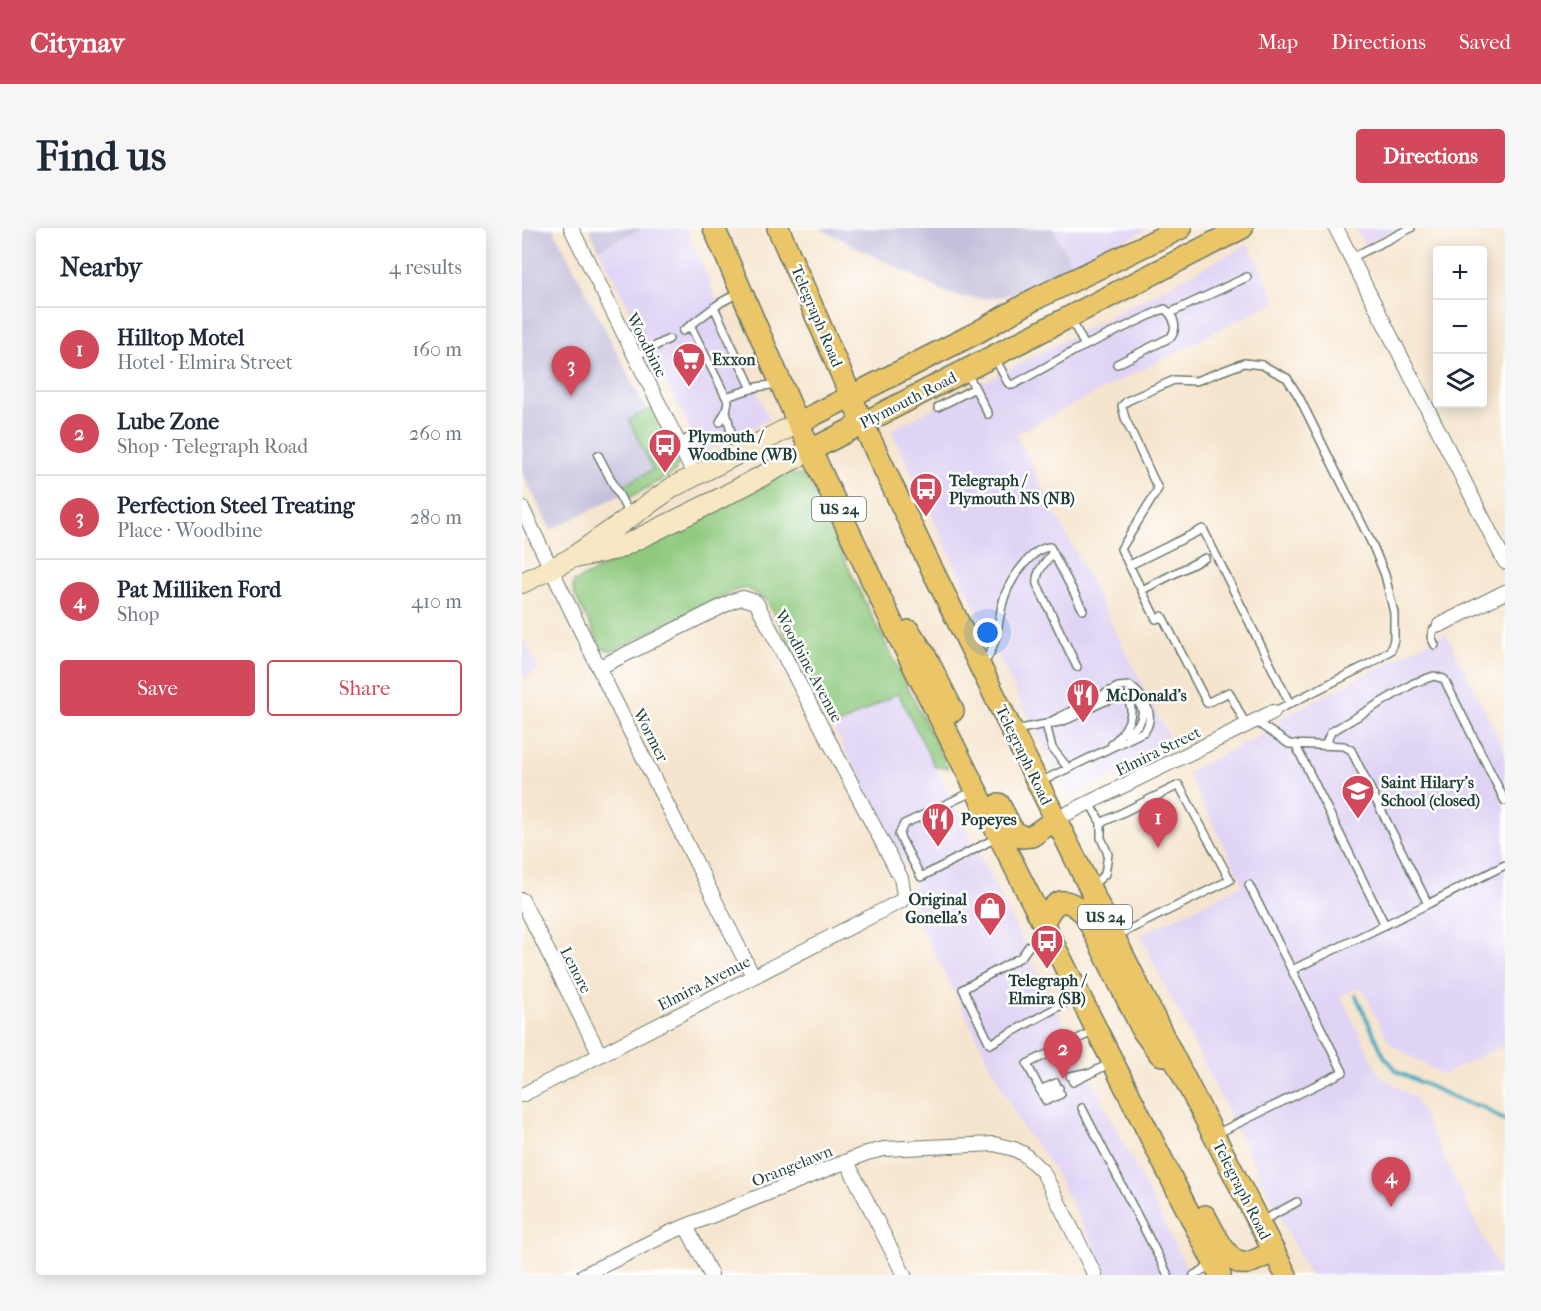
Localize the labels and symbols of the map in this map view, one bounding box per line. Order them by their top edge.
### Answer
street label: Telegraph Road [787,262,847,370]
street label: Woodbine [622,309,671,380]
supermarket icon: Exxon [671,341,707,388]
pin: 3 [551,346,590,396]
place label: Exxon [712,350,756,369]
street label: Plymouth Road [856,367,960,433]
bus stop icon: Plymouth / Woodbine (WB) [647,427,683,474]
place label: Plymouth / Woodbine (WB) [687,427,797,465]
bus stop icon: Telegraph / Plymouth NS (NB) [908,471,944,518]
place label: Telegraph / Plymouth NS (NB) [948,471,1075,509]
road number: US 24 [812,497,866,521]
street label: Woodbine Avenue [771,606,847,726]
your location [973,618,1002,647]
restaurant icon: McDonald's [1065,677,1101,724]
place label: McDonald's [1105,686,1187,705]
street label: Telegraph Road [992,702,1057,808]
street label: Wormer [629,704,673,765]
street label: Elmira Street [1112,722,1204,780]
school or university icon: Saint Hilary's School (closed) [1340,773,1376,820]
place label: Saint Hilary's School (closed) [1381,773,1480,811]
pin: 1 [1138,798,1178,848]
restaurant icon: Popeyes [920,801,956,848]
place label: Popeyes [961,810,1017,830]
place label: Original Gonella's [905,890,968,927]
shop icon: Original Gonella's [972,890,1008,937]
road number: US 24 [1078,905,1132,929]
bus stop icon: Telegraph / Elmira (SB) [1029,923,1065,970]
street label: Lenore [556,944,596,996]
street label: Elmira Avenue [654,951,754,1015]
place label: Telegraph / Elmira (SB) [1007,971,1088,1009]
pin: 2 [1044,1030,1082,1079]
street label: Telegraph Road [1209,1137,1275,1243]
street label: Orangelawn [749,1141,836,1191]
pin: 4 [1372,1158,1410,1207]

